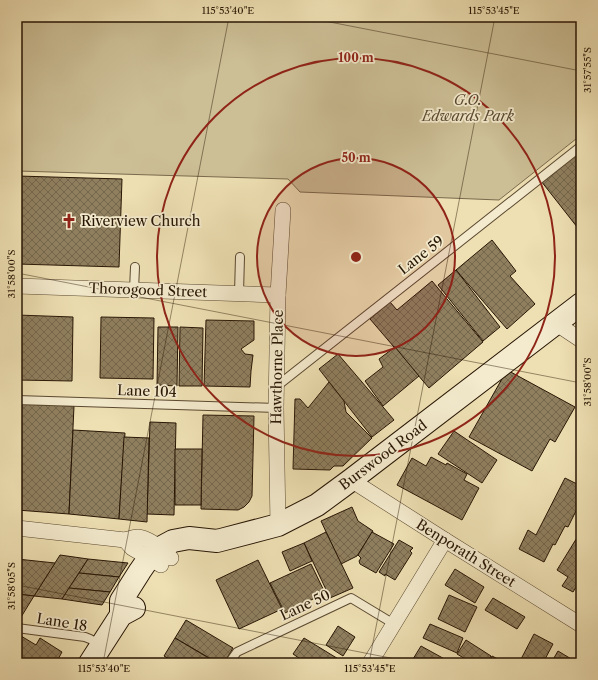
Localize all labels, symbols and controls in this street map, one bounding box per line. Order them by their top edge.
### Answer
text: 115°53'40"E [202,4,254,17]
text: 115°53'45"E [468,4,520,17]
text: 31°57'55"S [581,47,594,93]
text: 100 m [338,50,374,65]
park label: G.O. Edwards Park [421,91,515,125]
text: 50 m [341,150,371,165]
church icon: Riverview Church [60,212,78,230]
place label: Riverview Church [81,212,201,230]
street label: Lane 59 [395,232,447,278]
text: 31°58'00"S [5,250,18,298]
centre of rings [349,250,363,264]
street label: Thorogood Street [88,279,208,301]
street label: Hawthorne Place [267,309,287,425]
text: 31°58'00"S [581,358,594,406]
street label: Lane 104 [117,381,177,401]
street label: Burswood Road [335,416,431,494]
street label: Benporath Street [413,515,519,591]
text: 31°58'05"S [5,562,18,610]
street label: Lane 50 [277,586,333,624]
street label: Lane 18 [35,609,89,635]
text: 115°53'40"E [78,662,130,675]
text: 115°53'45"E [344,662,396,675]

